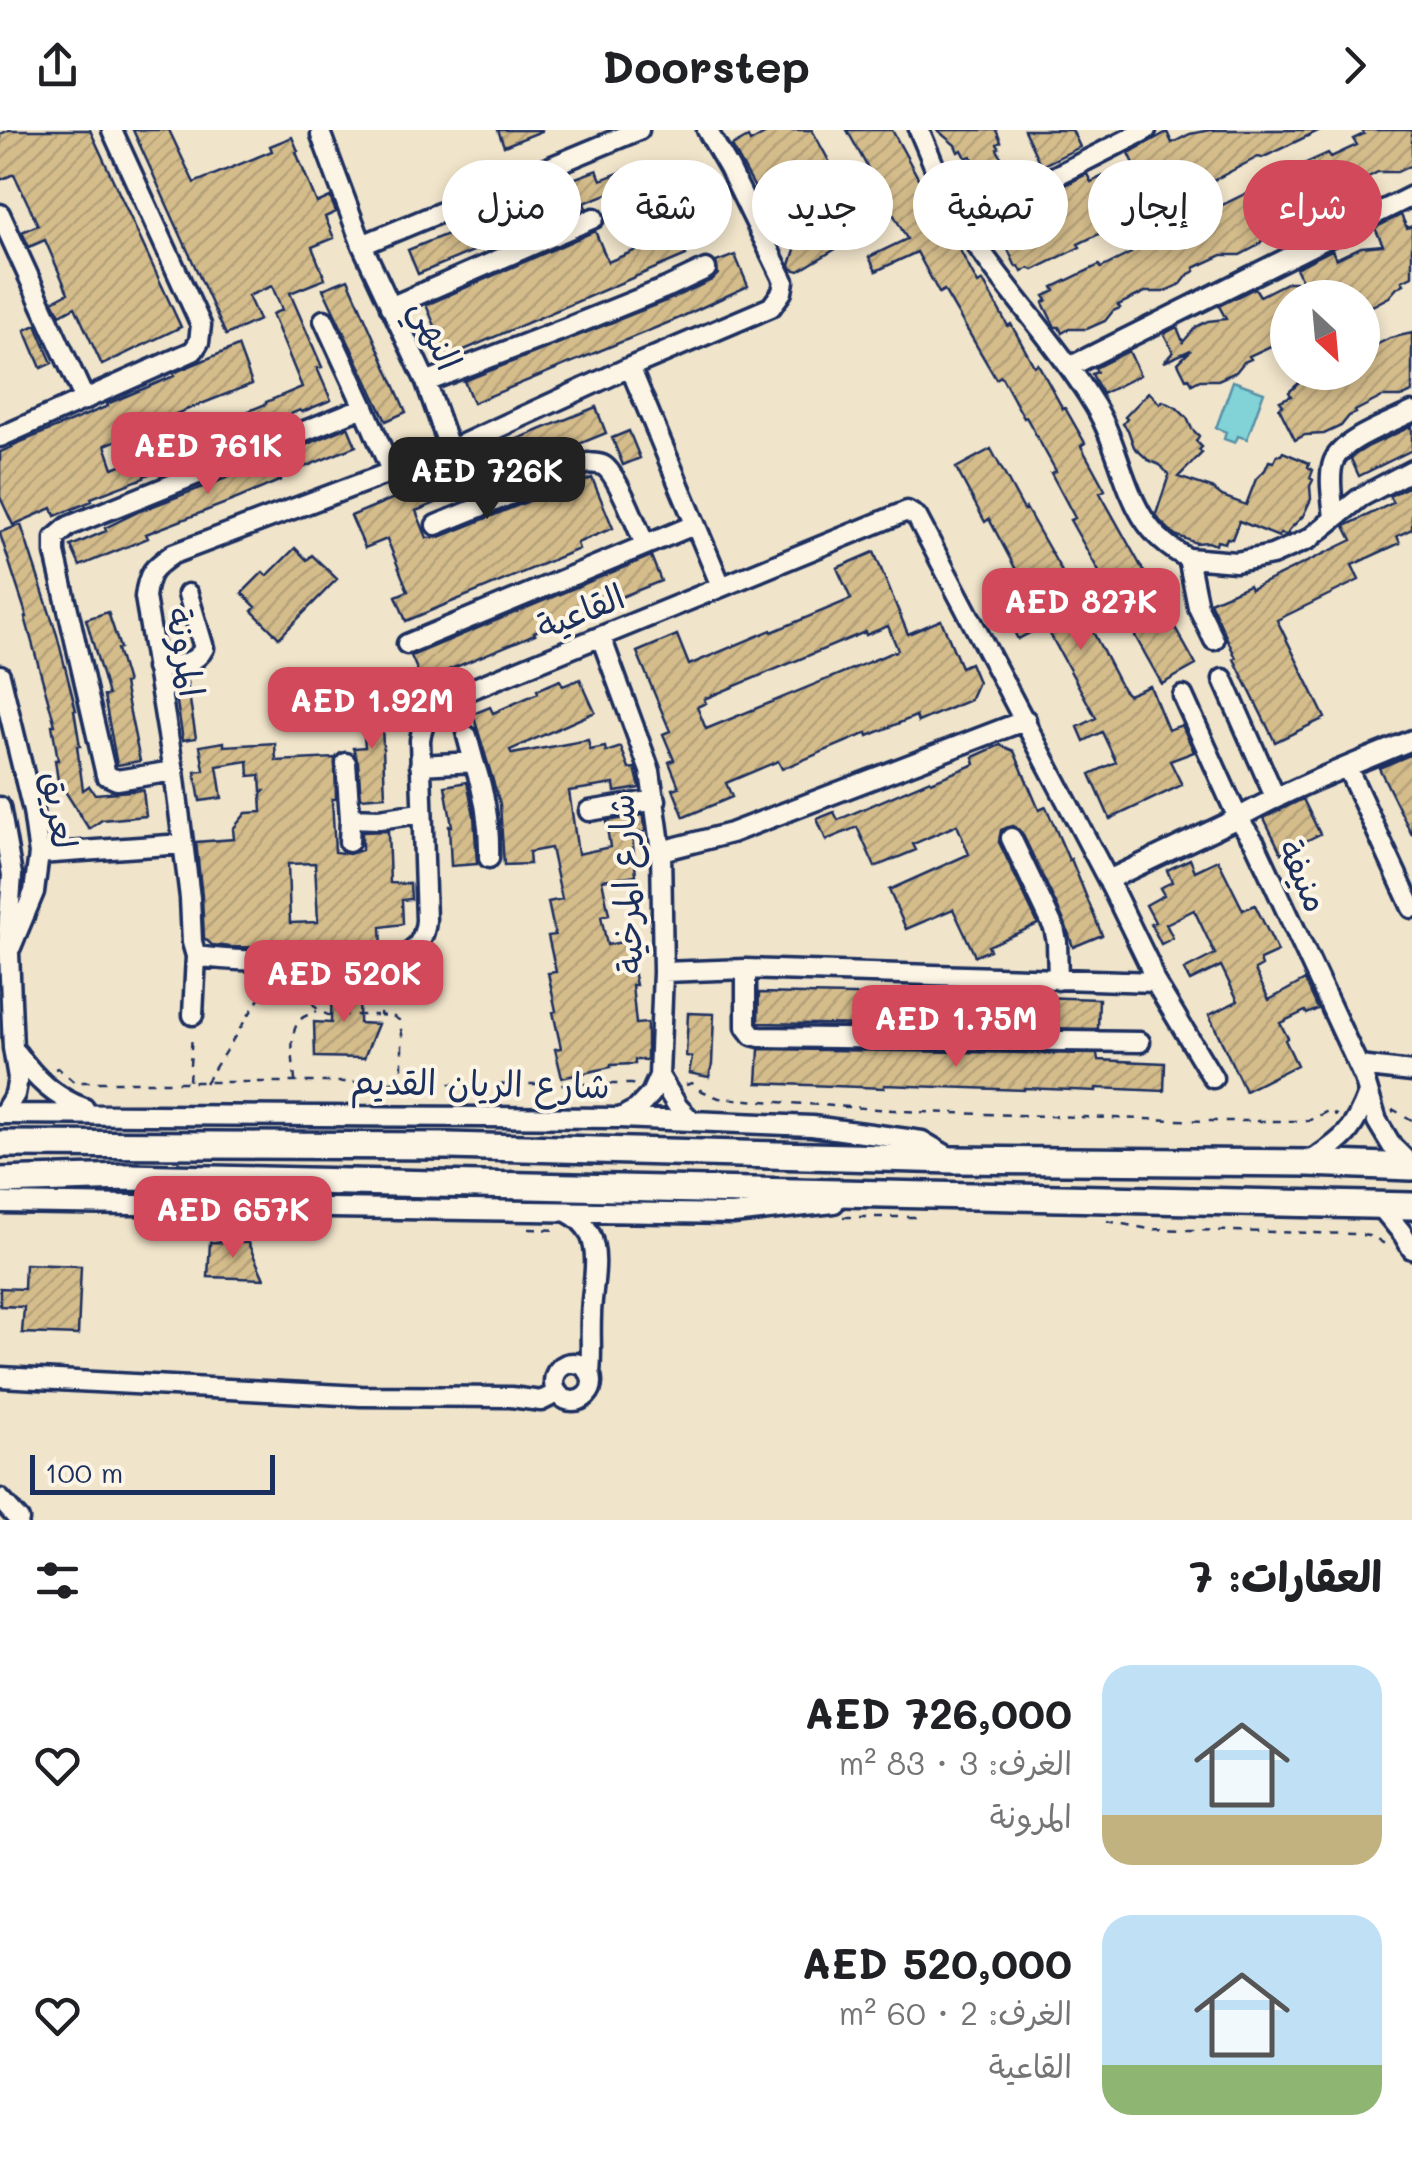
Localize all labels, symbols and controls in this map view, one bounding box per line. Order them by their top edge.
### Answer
text: Doorstep [602,36,810,94]
icon: share [30,38,85,93]
icon: forward [1327,38,1382,93]
chip: منزل [442,160,581,250]
chip: شقة [601,160,732,250]
chip: جديد [752,160,893,250]
chip: تصفية [913,160,1068,250]
chip: إيجار [1088,160,1223,250]
chip: شراء [1243,160,1382,250]
north arrow [1270,280,1380,390]
map controls [1270,280,1380,390]
street label: النهي [393,291,474,381]
pin: AED 761K [105,412,311,497]
text: AED 761K [133,423,283,465]
pin: AED 726K [384,437,590,522]
text: AED 726K [410,448,564,490]
pin: AED 827K [978,568,1184,653]
street label: القاعية [529,572,631,648]
text: AED 827K [1004,579,1158,621]
street label: المرونة [156,604,217,700]
pin: AED 1.92M [258,667,486,752]
text: AED 1.92M [290,678,454,720]
street label: لعريق [33,768,89,852]
street label: شارع المرخية [596,793,656,975]
street label: منيفة [1268,831,1342,919]
pin: AED 520K [241,940,447,1025]
text: AED 520K [266,951,422,993]
pin: AED 1.75M [842,985,1070,1070]
text: AED 1.75M [874,996,1038,1038]
street label: شارع الريان القديم [350,1057,610,1113]
pin: AED 657K [130,1176,336,1261]
text: AED 657K [156,1187,310,1229]
scale bar [30,1450,275,1494]
text: 100 m [45,1454,123,1490]
text: العقارات: 7 [1189,1548,1382,1603]
icon: filters [30,1553,85,1608]
text: AED 726,000 [804,1685,1072,1740]
icon: home [1182,1705,1302,1825]
icon: heart [30,1738,85,1793]
text: الغرف: 3 · 83 m² [839,1741,1072,1783]
text: المرونة [990,1794,1072,1836]
text: AED 520,000 [802,1935,1072,1990]
icon: home [1182,1955,1302,2075]
icon: heart [30,1988,85,2043]
text: الغرف: 2 · 60 m² [839,1991,1072,2033]
text: القاعية [989,2044,1072,2086]

